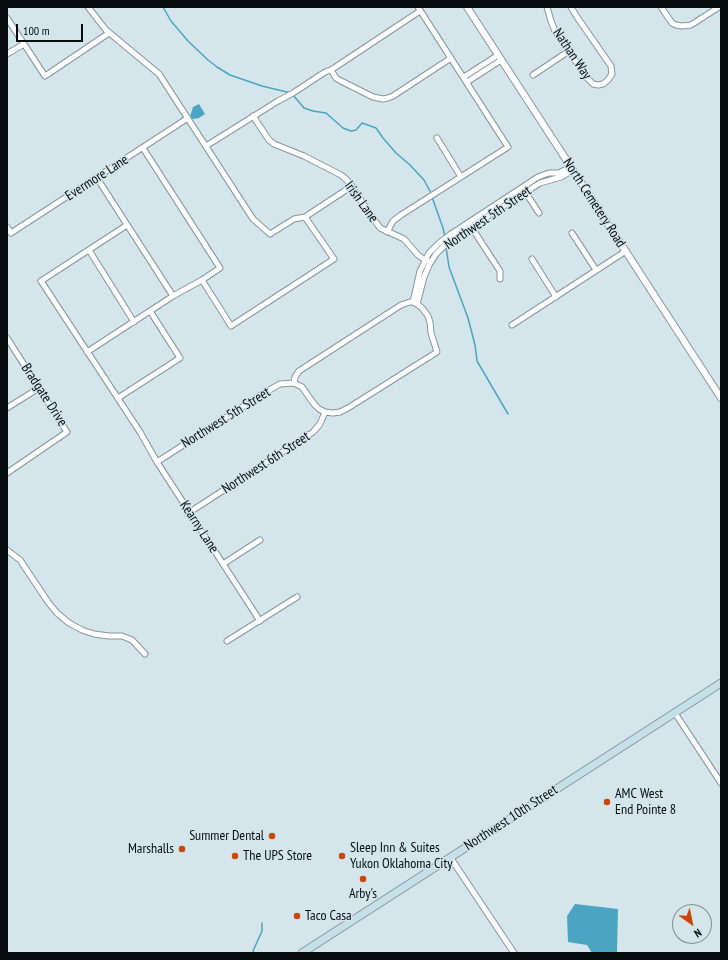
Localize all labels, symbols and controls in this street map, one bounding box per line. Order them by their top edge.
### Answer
scale bar [18,16,85,42]
text: 100 m [23,23,50,38]
street label: Nathan Way [549,25,595,83]
street label: Evermore Lane [62,151,132,205]
street label: North Cemetery Road [559,155,629,251]
street label: Irish Lane [340,178,382,226]
street label: Northwest 5th Street [441,183,535,253]
street label: Bradgate Drive [17,360,71,430]
street label: Northwest 5th Street [179,384,273,452]
street label: Northwest 6th Street [219,428,313,498]
street label: Kearny Lane [176,498,222,556]
street label: Northwest 10th Street [461,782,561,854]
place label: AMC West End Pointe 8 [615,786,676,818]
marker: AMC West End Pointe 8 [602,797,612,807]
place label: Summer Dental [189,828,264,844]
marker: Summer Dental [267,831,277,841]
place label: Sleep Inn & Suites Yukon Oklahoma City [350,840,452,872]
place label: Marshalls [128,841,174,857]
marker: Marshalls [177,844,187,854]
place label: The UPS Store [243,848,312,864]
marker: The UPS Store [230,851,240,861]
marker: Sleep Inn & Suites Yukon Oklahoma City [337,851,347,861]
marker: Arby's [358,874,368,884]
place label: Arby's [349,886,377,902]
north arrow [672,904,712,944]
place label: Taco Casa [305,908,352,924]
marker: Taco Casa [292,911,302,921]
text: N [692,926,704,941]

